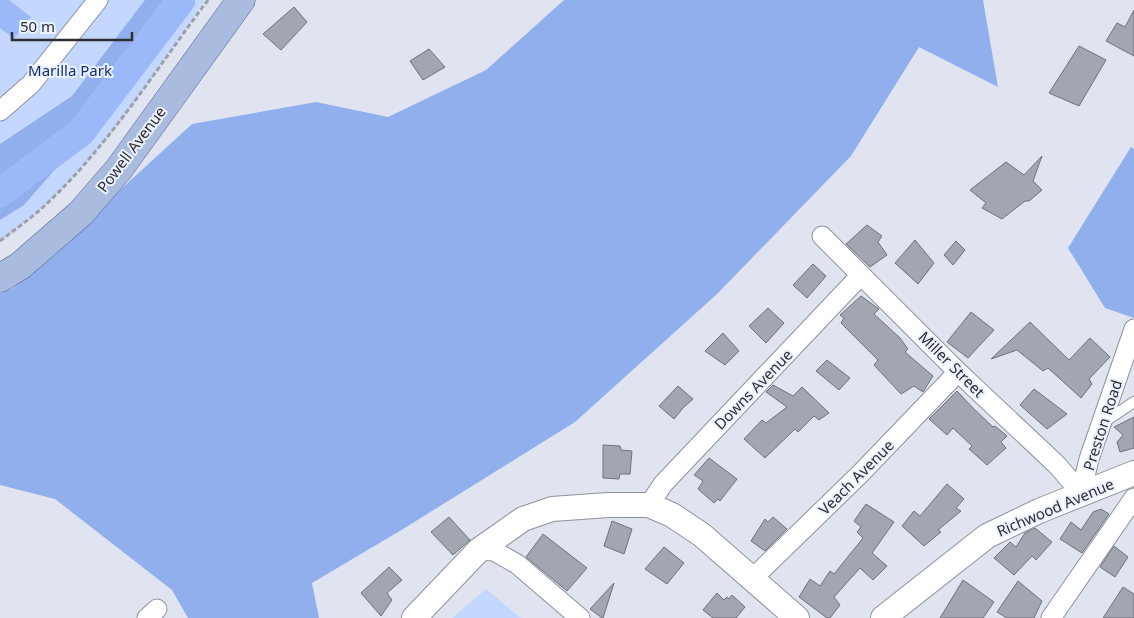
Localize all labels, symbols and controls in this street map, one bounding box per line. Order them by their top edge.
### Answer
scale bar [12,10,132,42]
text: 50 m [20,16,55,36]
park label: Marilla Park [28,60,112,80]
street label: Powell Avenue [92,102,170,196]
street label: Miller Street [915,327,990,402]
street label: Downs Avenue [709,344,797,434]
street label: Preston Road [1078,377,1126,473]
street label: Veach Avenue [814,435,898,519]
street label: Richwood Avenue [993,473,1117,541]

